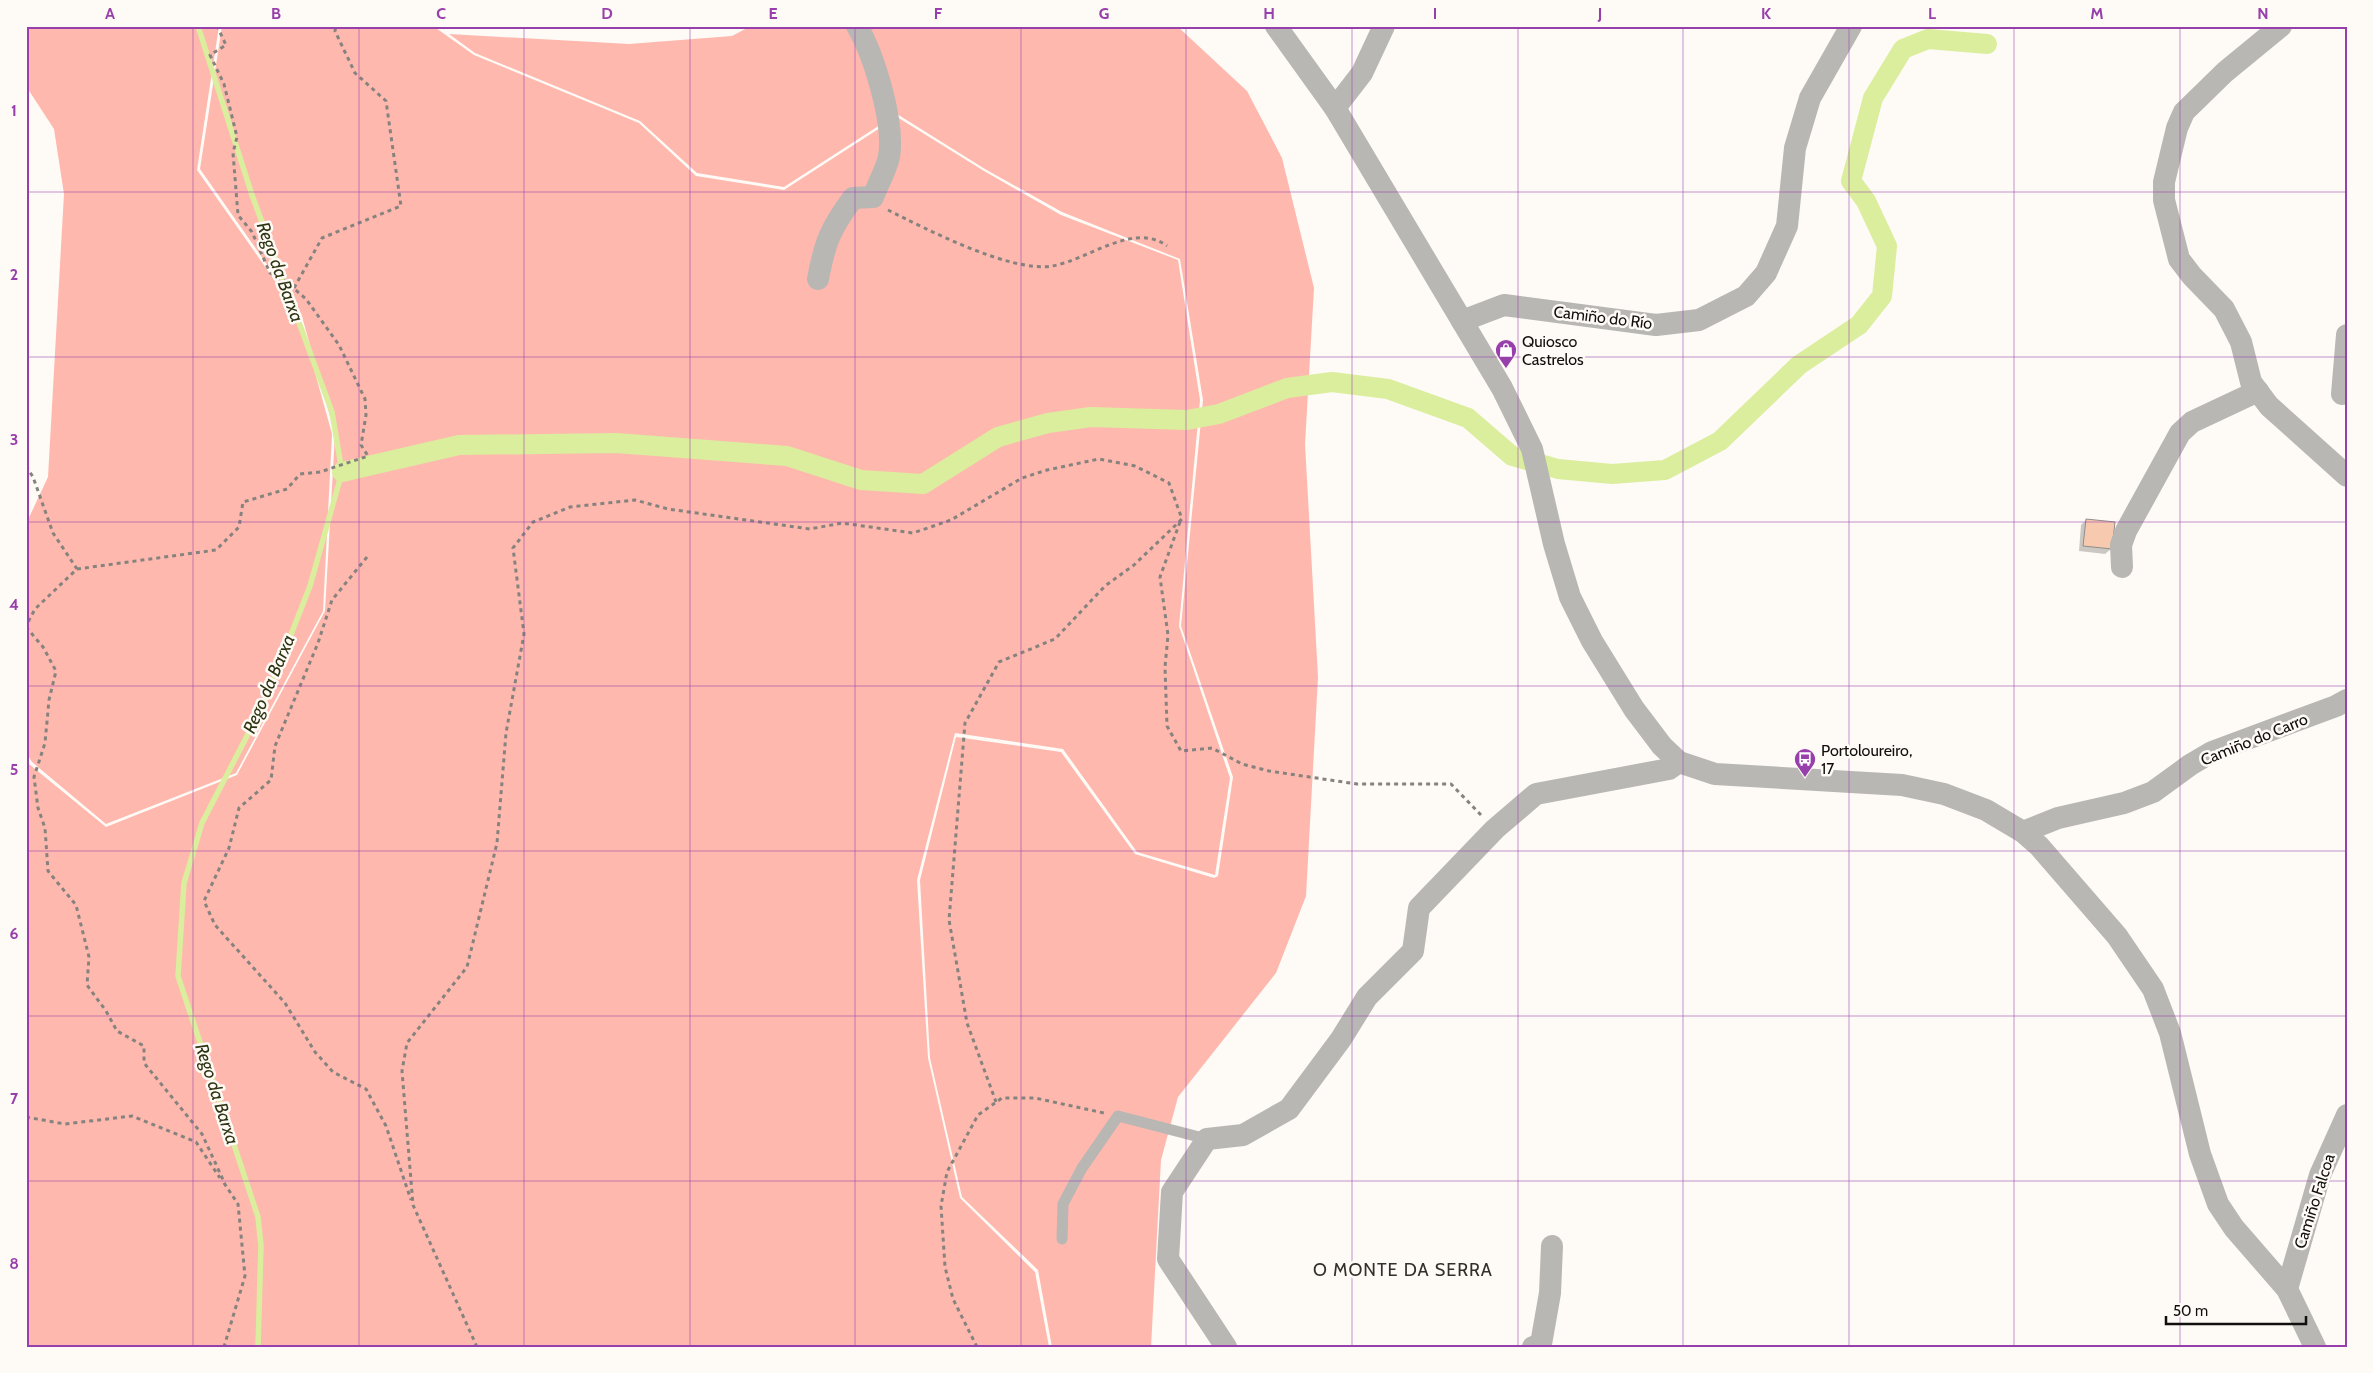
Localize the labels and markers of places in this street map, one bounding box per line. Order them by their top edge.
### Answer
place label: Quiosco Castrelos [1522,332,1584,369]
shop icon: Quiosco Castrelos [1494,338,1518,369]
place label: Portoloureiro, 17 [1821,741,1912,778]
bus stop icon: Portoloureiro, 17 [1793,747,1817,778]

